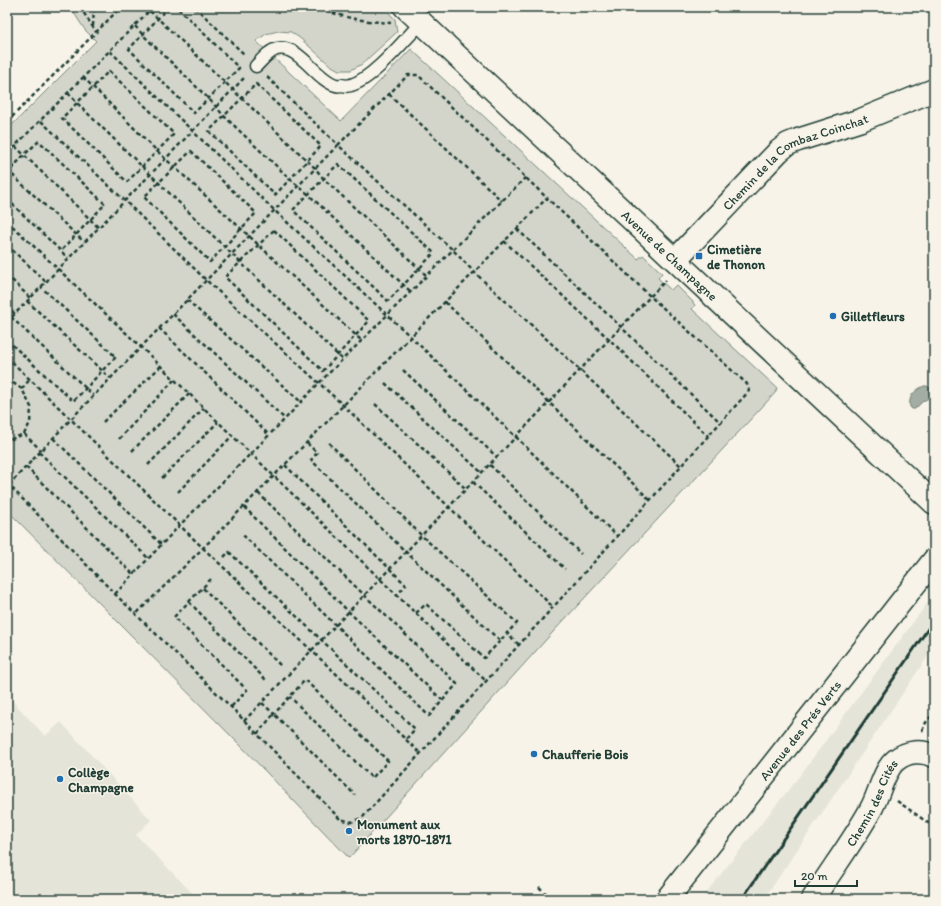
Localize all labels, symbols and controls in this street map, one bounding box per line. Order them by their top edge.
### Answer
street label: Chemin de la Combaz Coinchat [720,111,871,213]
street label: Avenue de Champagne [619,207,720,304]
place label: Cimetière de Thonon [707,242,766,272]
marker: Cimetière de Thonon [694,251,704,261]
place label: Gilletfleurs [841,309,905,324]
marker: Gilletfleurs [828,311,838,321]
street label: Avenue des Prés Verts [757,677,844,783]
place label: Chaufferie Bois [542,747,629,762]
marker: Chaufferie Bois [529,749,539,759]
street label: Chemin des Cités [843,756,901,849]
place label: Collège Champagne [68,765,134,796]
marker: Collège Champagne [55,774,65,784]
place label: Monument aux morts 1870-1871 [356,817,451,847]
marker: Monument aux morts 1870-1871 [344,826,354,836]
scale bar [795,862,857,888]
text: 20 m [801,869,828,883]

